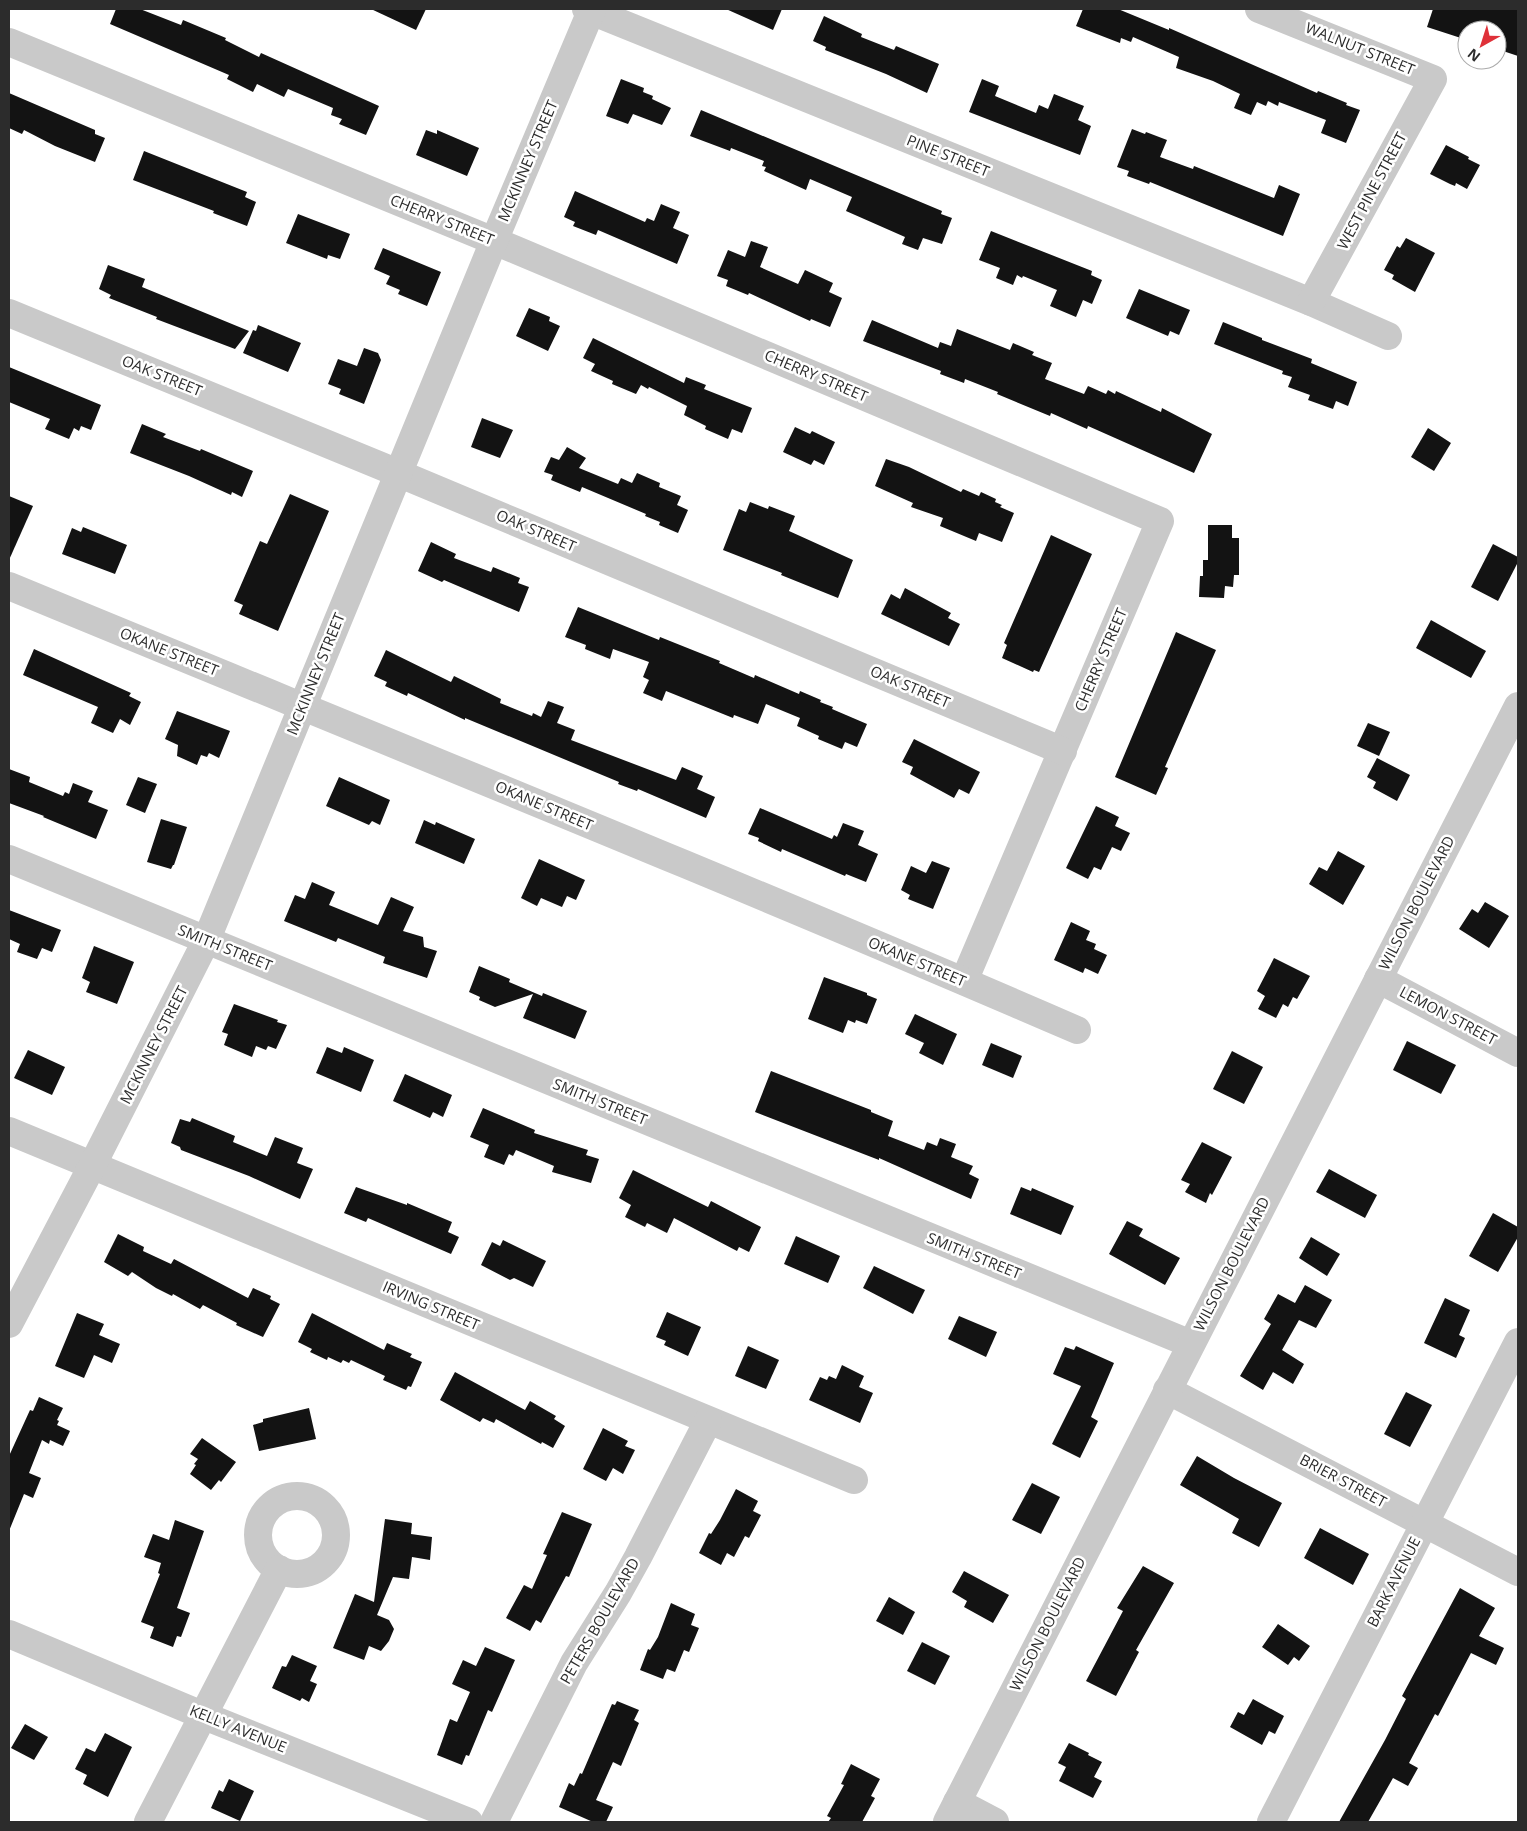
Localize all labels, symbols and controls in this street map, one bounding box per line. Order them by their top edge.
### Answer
street label: WALNUT STREET [1303,17,1419,79]
north arrow [1457,20,1507,70]
text: N [1463,45,1484,66]
street label: MCKINNEY STREET [492,96,562,224]
street label: WEST PINE STREET [1332,128,1411,253]
street label: PINE STREET [904,129,993,181]
street label: CHERRY STREET [387,189,498,249]
street label: CHERRY STREET [762,344,872,406]
street label: OAK STREET [119,350,206,401]
street label: OAK STREET [493,504,580,556]
street label: CHERRY STREET [1069,604,1131,714]
street label: MCKINNEY STREET [281,609,349,738]
street label: OKANE STREET [117,622,222,680]
street label: OAK STREET [867,660,954,712]
street label: OKANE STREET [492,775,597,835]
street label: WILSON BOULEVARD [1374,832,1459,973]
street label: SMITH STREET [175,919,276,975]
street label: OKANE STREET [865,931,970,991]
street label: MCKINNEY STREET [115,981,192,1107]
street label: LEMON STREET [1396,981,1501,1049]
street label: SMITH STREET [550,1073,651,1129]
street label: WILSON BOULEVARD [1189,1193,1274,1334]
street label: SMITH STREET [924,1227,1025,1283]
street label: IRVING STREET [380,1276,484,1335]
street label: BRIER STREET [1297,1449,1391,1512]
street label: BARK AVENUE [1362,1533,1424,1630]
street label: WILSON BOULEVARD [1005,1553,1090,1694]
street label: PETERS BOULEVARD [555,1554,643,1687]
street label: KELLY AVENUE [187,1700,290,1757]

